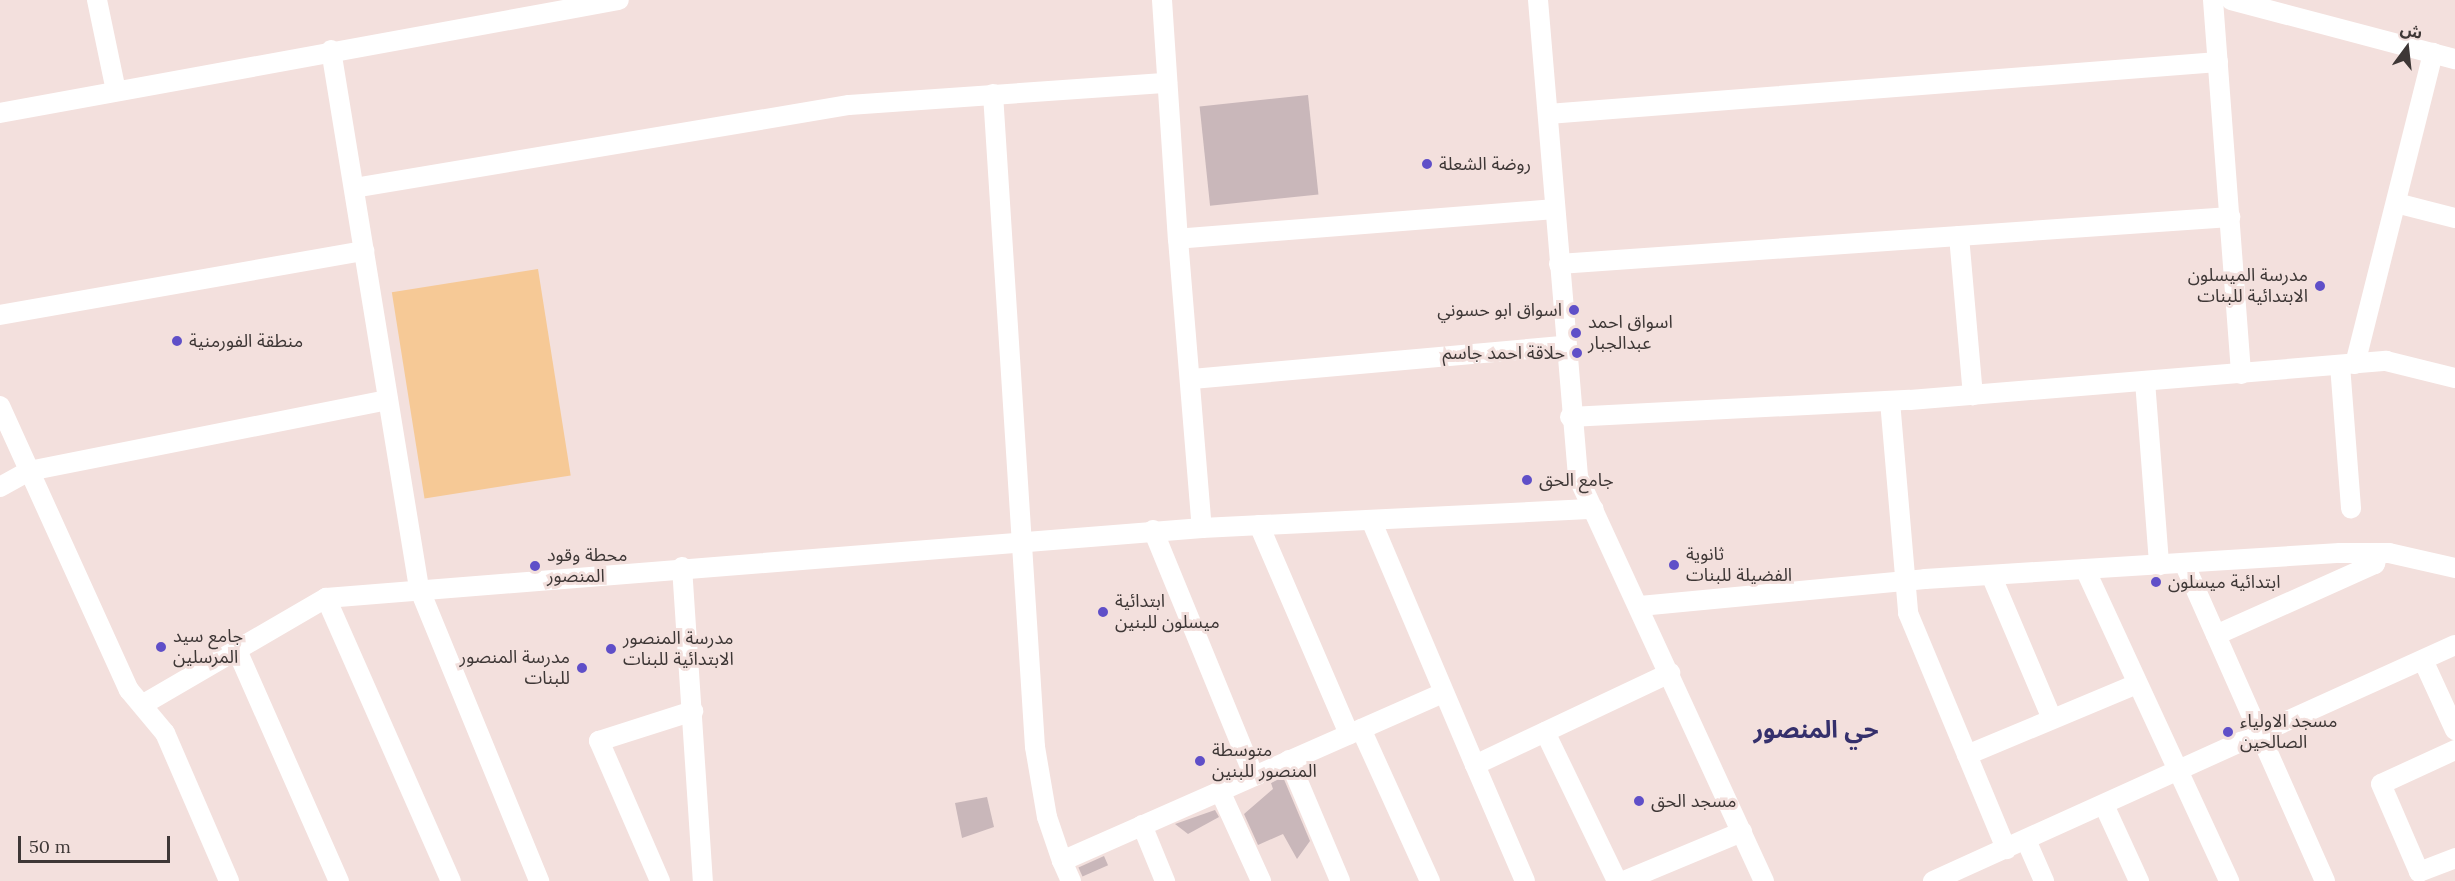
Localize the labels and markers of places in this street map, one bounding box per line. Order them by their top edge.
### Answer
place label: روضة الشعلة [1439,153,1531,175]
marker: روضة الشعلة [1420,157,1434,171]
place label: مدرسة الميسلون الابتدائية للبنات [2188,265,2308,308]
marker: مدرسة الميسلون الابتدائية للبنات [2313,279,2327,293]
place label: اسواق ابو حسوني [1437,299,1562,321]
marker: اسواق ابو حسوني [1567,303,1581,317]
place label: اسواق احمد عبدالجبار [1588,312,1673,354]
marker: اسواق احمد عبدالجبار [1569,326,1583,340]
place label: منطقة الفورمنية [189,330,303,352]
marker: منطقة الفورمنية [170,334,184,348]
place label: حلاقة احمد جاسم [1442,342,1565,364]
marker: حلاقة احمد جاسم [1570,346,1584,360]
place label: جامع الحق [1539,469,1614,491]
marker: جامع الحق [1520,473,1534,487]
place label: ثانوية الفضيلة للبنات [1686,544,1792,586]
place label: محطة وقود المنصور [547,545,627,588]
marker: ثانوية الفضيلة للبنات [1667,558,1681,572]
marker: محطة وقود المنصور [528,559,542,573]
place label: ابتدائية ميسلون [2168,571,2280,593]
marker: ابتدائية ميسلون [2149,575,2163,589]
place label: ابتدائية ميسلون للبنين [1115,591,1220,634]
marker: ابتدائية ميسلون للبنين [1096,605,1110,619]
place label: جامع سيد المرسلين [173,626,243,668]
place label: مدرسة المنصور الابتدائية للبنات [623,628,734,670]
marker: جامع سيد المرسلين [154,640,168,654]
marker: مدرسة المنصور الابتدائية للبنات [604,642,618,656]
place label: مدرسة المنصور للبنات [460,647,570,690]
marker: مدرسة المنصور للبنات [575,661,589,675]
place label: مسجد الاولياء الصالحين [2240,711,2337,754]
marker: مسجد الاولياء الصالحين [2221,725,2235,739]
place label: متوسطة المنصور للبنين [1212,740,1317,783]
marker: متوسطة المنصور للبنين [1193,754,1207,768]
place label: مسجد الحق [1651,790,1736,812]
marker: مسجد الحق [1632,794,1646,808]

